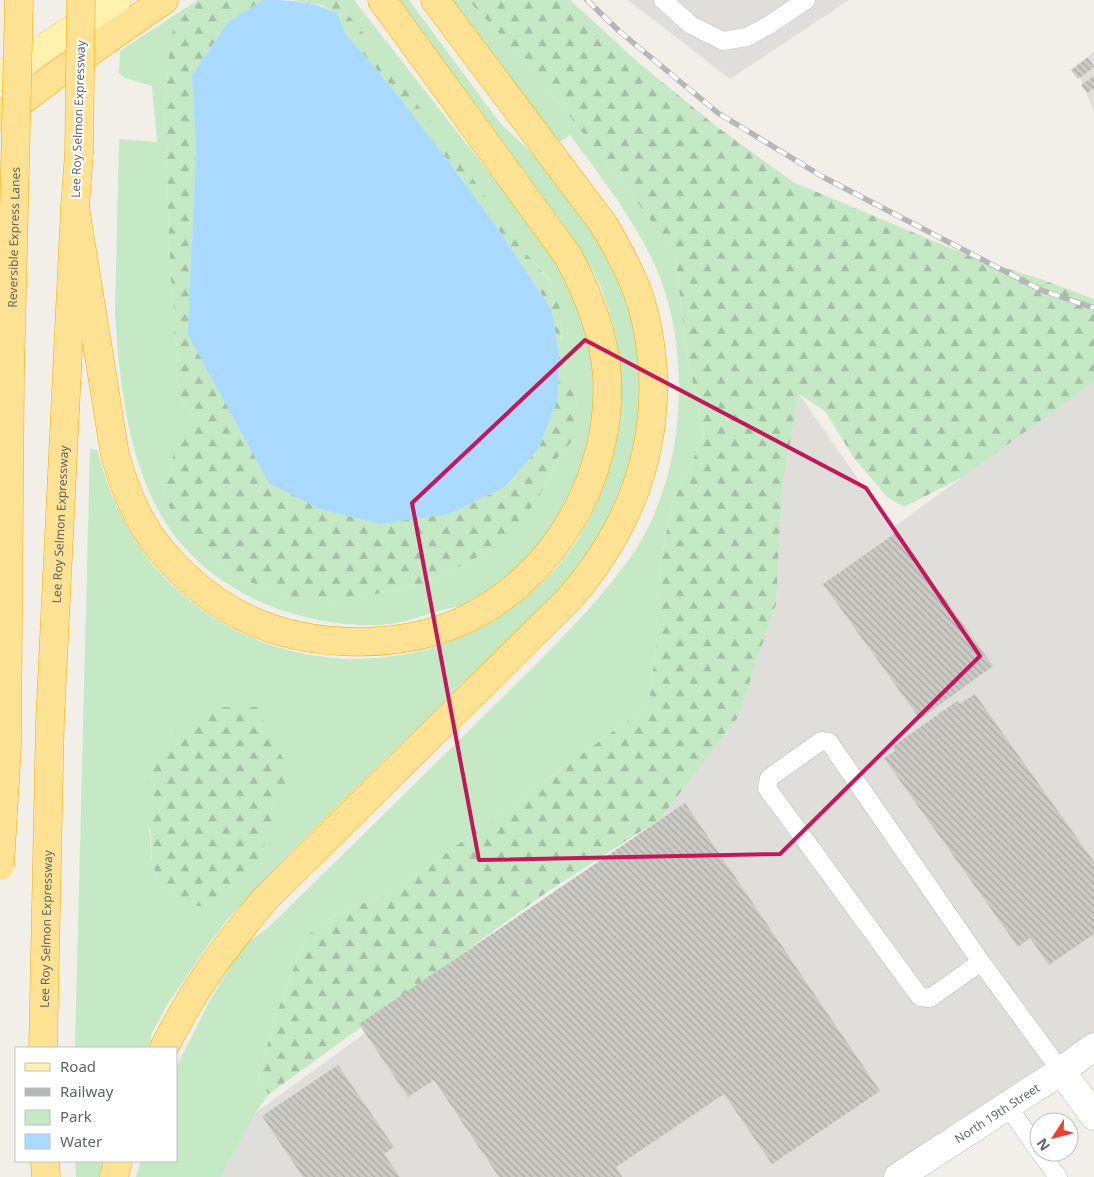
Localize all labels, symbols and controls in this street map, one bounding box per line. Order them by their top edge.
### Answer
street label: Lee Roy Selmon Expressway [67,39,89,198]
street label: Reversible Express Lanes [3,166,24,308]
street label: Lee Roy Selmon Expressway [47,444,72,604]
street label: Lee Roy Selmon Expressway [35,849,56,1008]
legend [15,1047,178,1162]
text: Road [60,1056,96,1076]
street label: North 19th Street [951,1078,1043,1147]
text: Railway [60,1081,114,1101]
text: Park [60,1106,92,1126]
north arrow [1029,1112,1079,1162]
text: Water [60,1131,102,1151]
text: N [1032,1135,1054,1155]

